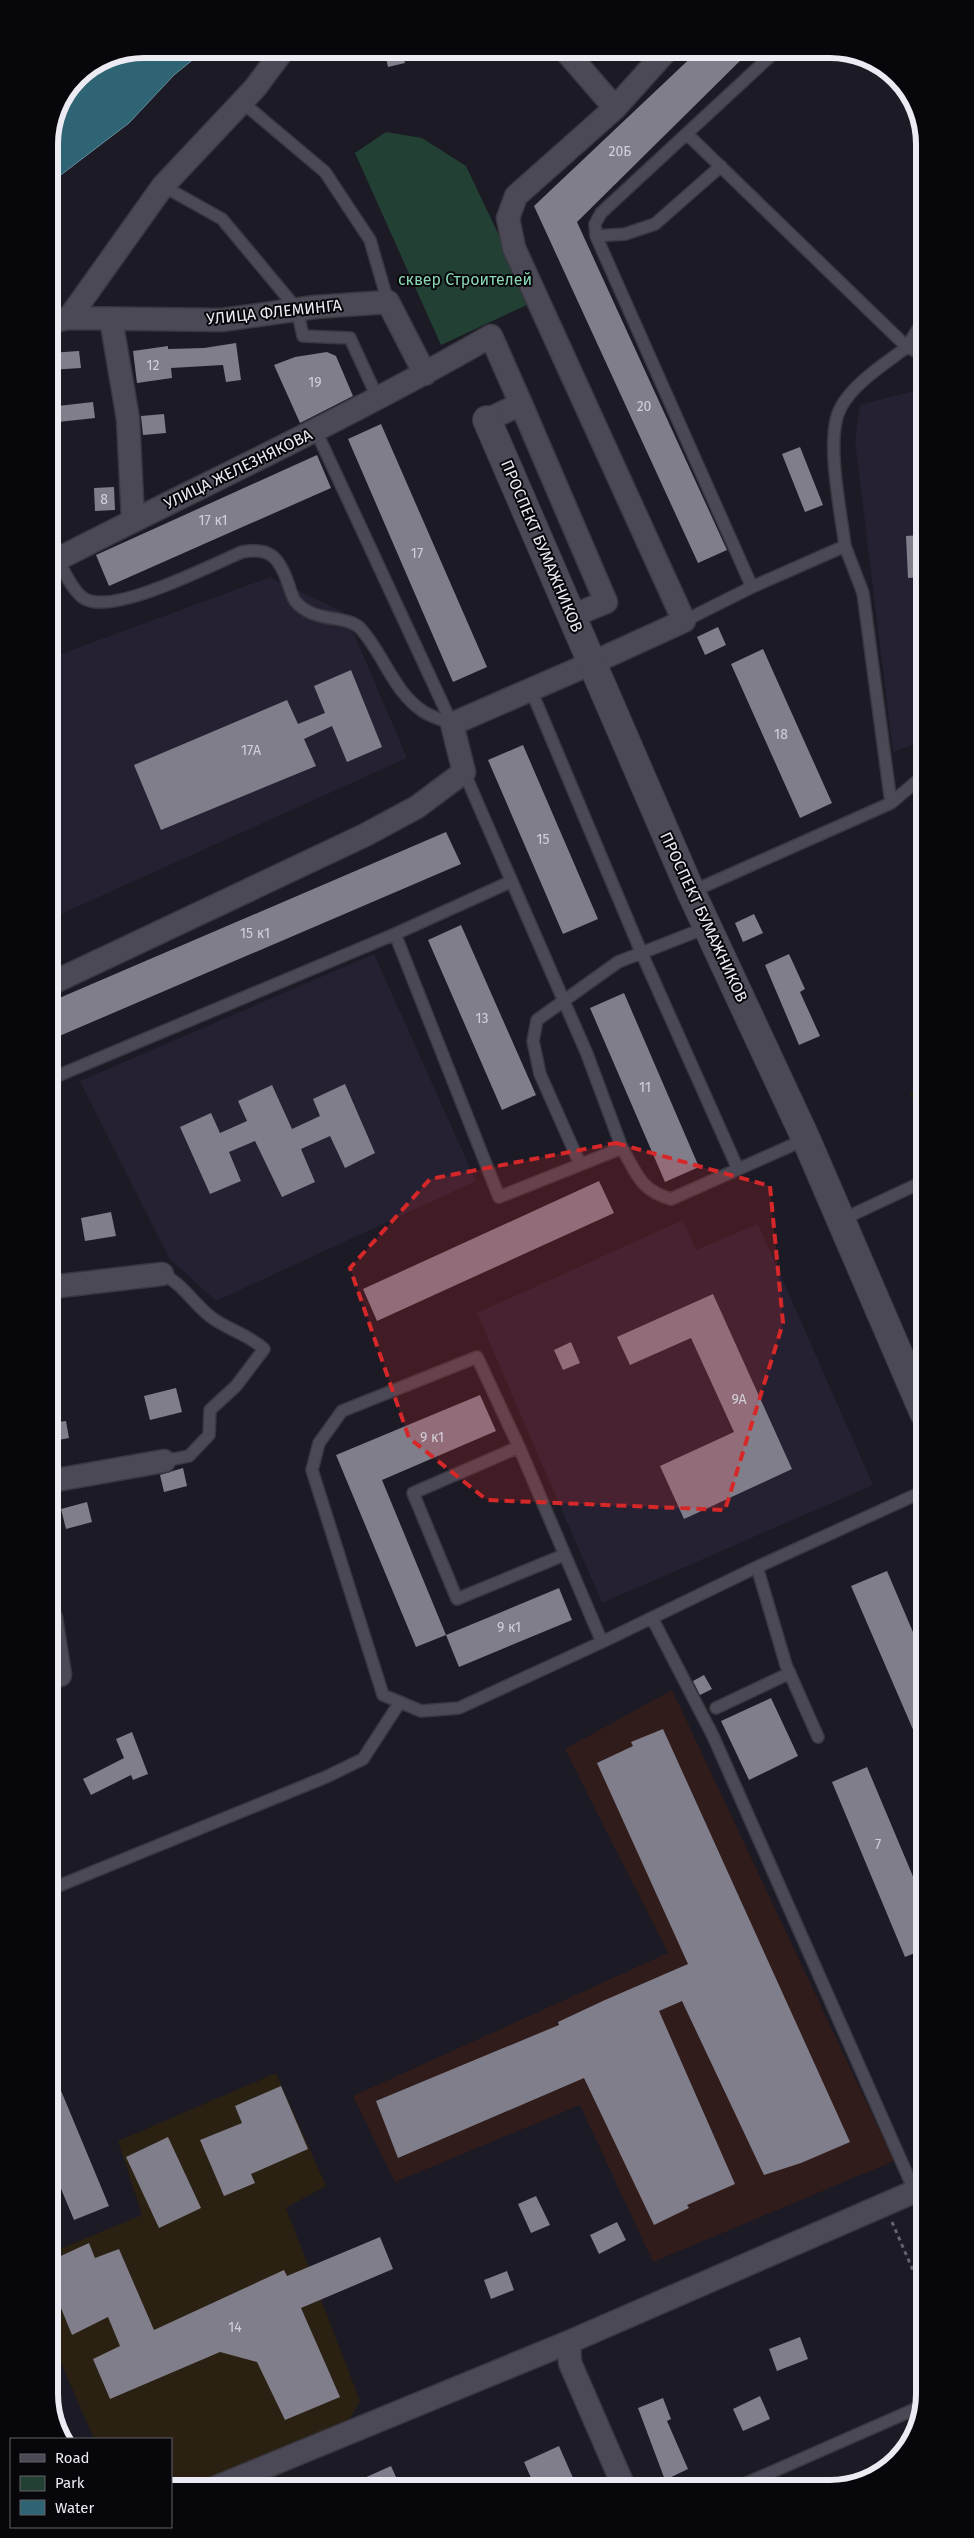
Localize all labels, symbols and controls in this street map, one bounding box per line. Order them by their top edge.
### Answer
house number: 20Б [609,143,631,160]
park label: сквер Строителей [398,270,532,289]
street label: УЛИЦА ФЛЕМИНГА [206,295,343,329]
house number: 12 [147,357,160,374]
house number: 19 [308,374,322,391]
house number: 20 [637,398,652,415]
street label: УЛИЦА ЖЕЛЕЗНЯКОВА [161,425,316,513]
street label: ПРОСПЕКТ БУМАЖНИКОВ [497,457,587,635]
house number: 8 [100,491,108,508]
house number: 17 к1 [198,512,228,529]
house number: 17 [411,545,423,562]
house number: 18 [774,726,788,743]
house number: 17А [241,742,261,759]
street label: ПРОСПЕКТ БУМАЖНИКОВ [656,829,752,1005]
house number: 15 [536,831,550,848]
house number: 15 к1 [240,925,270,942]
house number: 13 [475,1010,489,1027]
house number: 11 [639,1079,651,1096]
house number: 9А [731,1391,747,1408]
house number: 9 к1 [420,1429,444,1446]
house number: 9 к1 [497,1619,521,1636]
house number: 7 [875,1836,881,1853]
house number: 14 [228,2319,242,2336]
legend [10,2438,172,2528]
text: Road [55,2449,90,2467]
text: Park [55,2474,85,2492]
text: Water [55,2499,94,2517]

